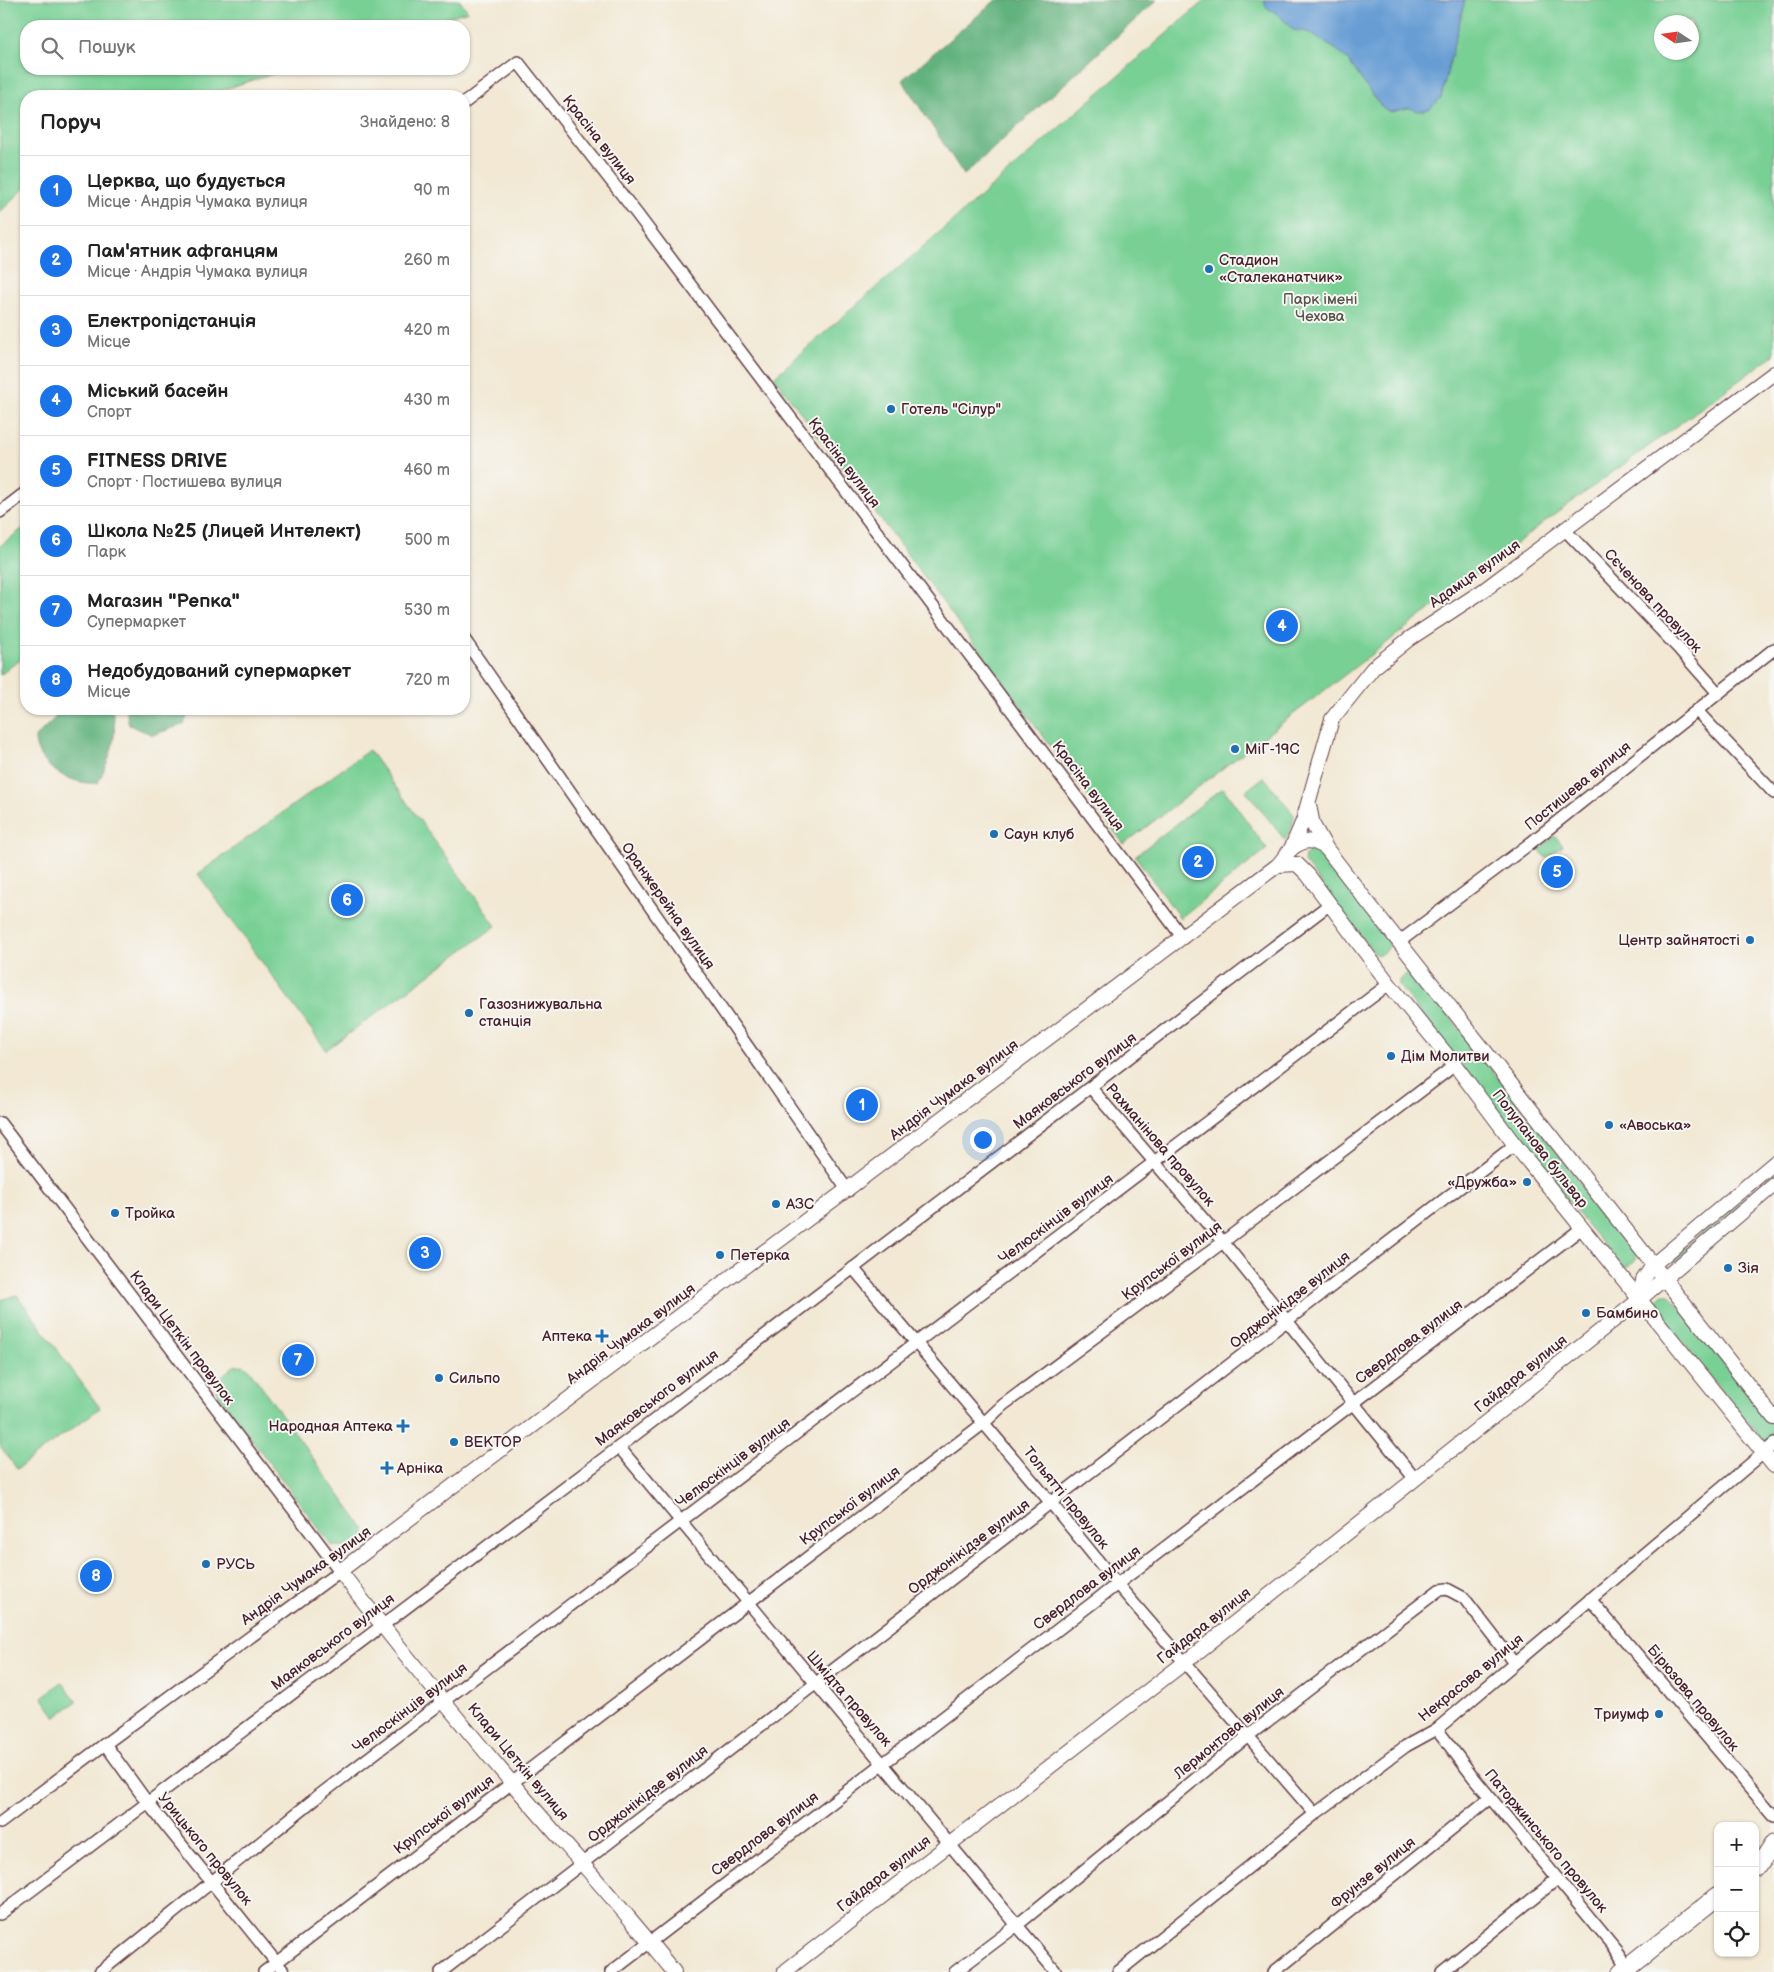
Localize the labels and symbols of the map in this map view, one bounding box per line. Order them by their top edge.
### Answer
north arrow [1654,15,1699,60]
street label: Красіна вулиця [558,91,640,189]
place label: Стадион «Сталеканатчик» [1219,251,1343,287]
marker: Стадион «Сталеканатчик» [1203,263,1215,275]
park label: Парк імені Чехова [1283,290,1357,326]
place label: Готель "Сілур" [901,400,1001,419]
marker: Готель "Сілур" [885,403,897,415]
street label: Красіна вулиця [804,414,884,512]
street label: Адамця вулиця [1425,536,1524,613]
street label: Сєченова провулок [1600,545,1706,657]
pin: 4 [1266,607,1298,645]
street label: Красіна вулиця [1048,737,1128,835]
street label: Постишева вулиця [1521,737,1635,835]
place label: МіГ-19С [1245,740,1300,759]
marker: МіГ-19С [1229,743,1241,755]
place label: Саун клуб [1004,825,1074,844]
marker: Саун клуб [988,828,1000,840]
street label: Оранжерейна вулиця [617,839,719,973]
pin: 2 [1182,843,1214,881]
pin: 5 [1541,853,1573,891]
pin: 6 [331,881,363,919]
place label: Центр зайнятості [1618,931,1740,950]
marker: Центр зайнятості [1744,934,1756,946]
place label: Газознижувальна станція [479,995,603,1031]
marker: Газознижувальна станція [463,1007,475,1019]
street label: Маяковського вулиця [1010,1028,1140,1134]
street label: Андрія Чумака вулиця [885,1035,1022,1145]
place label: Дім Молитви [1401,1047,1490,1066]
marker: Дім Молитви [1385,1050,1397,1062]
street label: Рахманінова провулок [1101,1079,1219,1211]
pin: 1 [846,1086,878,1124]
street label: Полупанова бульвар [1488,1086,1593,1212]
place label: «Авоська» [1619,1116,1691,1135]
marker: «Авоська» [1603,1119,1615,1131]
your location [970,1127,996,1153]
street label: Челюскінців вулиця [995,1170,1117,1268]
place label: «Дружба» [1447,1173,1517,1192]
marker: «Дружба» [1521,1176,1533,1188]
place label: АЗС [785,1195,814,1214]
marker: АЗС [770,1198,782,1210]
place label: Тройка [125,1204,175,1223]
marker: Тройка [109,1207,121,1219]
street label: Крупської вулиця [1118,1217,1226,1305]
pin: 3 [409,1234,441,1272]
place label: Петерка [730,1246,790,1265]
street label: Орджонікідзе вулиця [1226,1247,1354,1353]
marker: Петерка [714,1249,726,1261]
place label: Зія [1738,1259,1759,1278]
marker: Зія [1722,1262,1734,1274]
street label: Клари Цеткін провулок [125,1267,239,1409]
street label: Андрія Чумака вулиця [562,1279,699,1389]
street label: Свердлова вулиця [1352,1295,1466,1389]
place label: Бамбино [1596,1304,1658,1323]
marker: Бамбино [1580,1307,1592,1319]
place label: Аптека [541,1327,592,1346]
marker: Аптека [596,1330,608,1342]
street label: Гайдара вулиця [1471,1331,1571,1417]
pin: 7 [282,1341,314,1379]
street label: Маяковського вулиця [592,1345,722,1451]
place label: Сильпо [449,1369,500,1388]
marker: Сильпо [433,1372,445,1384]
street label: Челюскінців вулиця [672,1414,794,1512]
place label: Народная Аптека [269,1417,393,1436]
marker: Народная Аптека [397,1420,409,1432]
place label: ВЕКТОР [464,1433,522,1452]
marker: ВЕКТОР [448,1436,460,1448]
street label: Тольятті провулок [1019,1443,1113,1553]
place label: Арніка [396,1459,443,1478]
marker: Арніка [381,1462,393,1474]
street label: Крупської вулиця [796,1462,904,1550]
street label: Орджонікідзе вулиця [904,1495,1034,1599]
street label: Андрія Чумака вулиця [236,1522,375,1630]
street label: Свердлова вулиця [1030,1541,1144,1635]
place label: РУСЬ [216,1555,255,1574]
pin: 8 [80,1557,112,1595]
marker: РУСЬ [200,1558,212,1570]
street label: Гайдара вулиця [1153,1583,1255,1669]
street label: Маяковського вулиця [268,1589,398,1695]
street label: Некрасова вулиця [1415,1630,1527,1726]
street label: Бірюзова провулок [1643,1641,1743,1755]
street label: Шмідта провулок [802,1647,896,1751]
street label: Челюскінців вулиця [349,1659,471,1757]
street label: Лермонтова вулиця [1169,1683,1288,1784]
street label: Клари Цеткін вулиця [463,1699,573,1825]
place label: Триумф [1594,1705,1649,1724]
marker: Триумф [1653,1708,1665,1720]
street label: Орджонікідзе вулиця [584,1741,712,1847]
street label: Паторжинського провулок [1480,1765,1612,1917]
street label: Крупської вулиця [390,1771,498,1859]
street label: Свердлова вулиця [708,1787,822,1881]
street label: Урицького провулок [154,1789,256,1909]
street label: Гайдара вулиця [833,1831,935,1917]
street label: Фрунзе вулиця [1327,1833,1419,1913]

